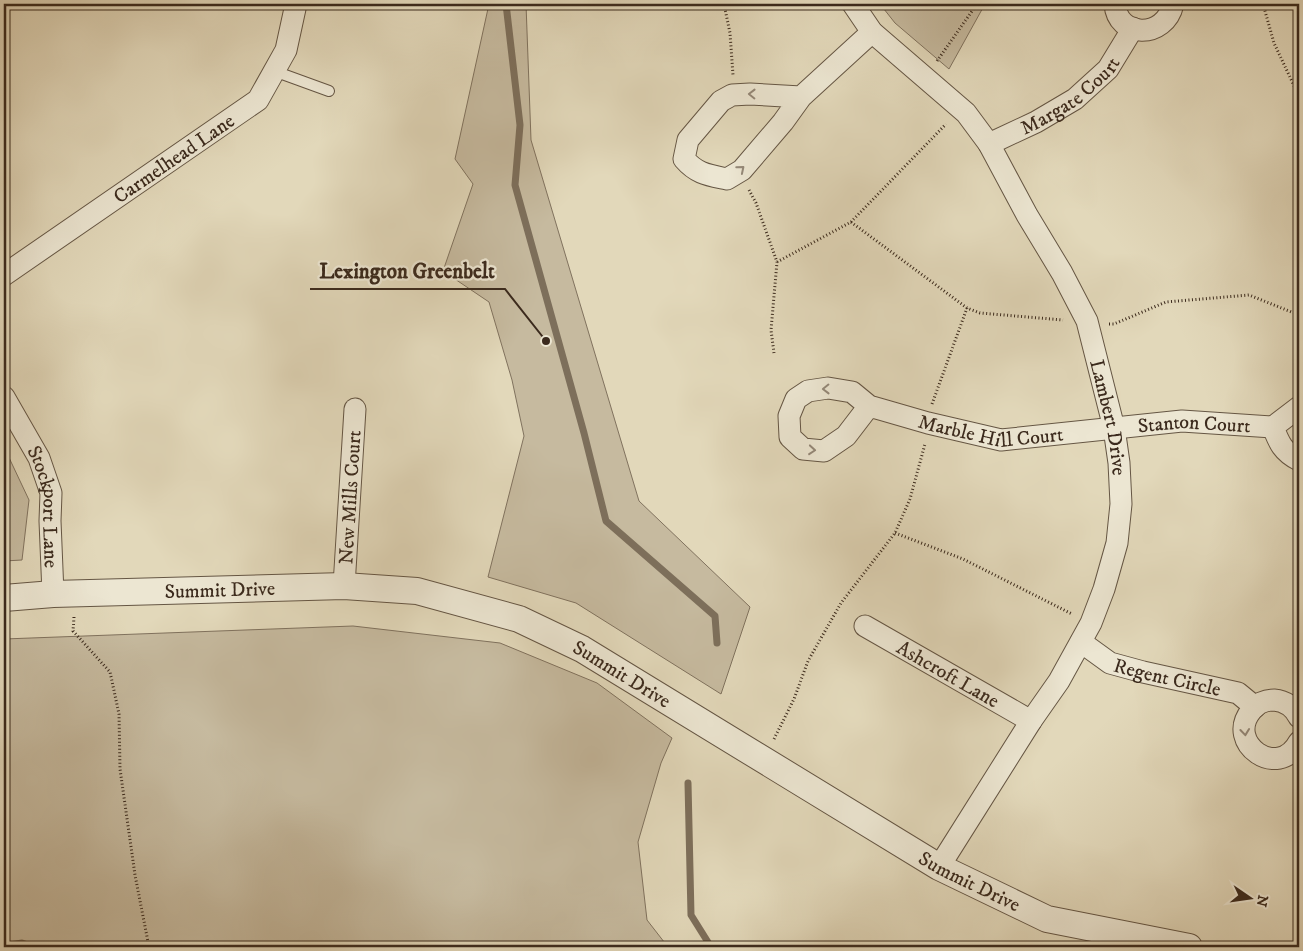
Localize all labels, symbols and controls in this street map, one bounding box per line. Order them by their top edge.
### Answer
street label: Margate Court [1017,53,1126,141]
one-way arrow [748,89,756,99]
street label: Carmelhead Lane [109,109,240,210]
one-way arrow [735,167,744,175]
callout: Lexington Greenbelt [310,253,505,289]
text: Lexington Greenbelt [319,259,495,285]
street label: Lambert Drive [1083,357,1131,476]
one-way arrow [821,384,829,394]
street label: Marble Hill Court [915,410,1065,454]
street label: Stanton Court [1137,410,1251,440]
street label: New Mills Court [334,429,368,565]
street label: Stockport Lane [21,442,63,568]
one-way arrow [809,444,817,455]
street label: Summit Drive [164,577,275,605]
street label: Summit Drive [568,636,675,714]
street label: Ashcroft Lane [892,636,1003,714]
street label: Regent Circle [1111,654,1223,703]
one-way arrow [1239,729,1250,737]
street label: Summit Drive [913,846,1024,918]
north arrow [1226,874,1276,924]
text: N [1252,893,1272,909]

